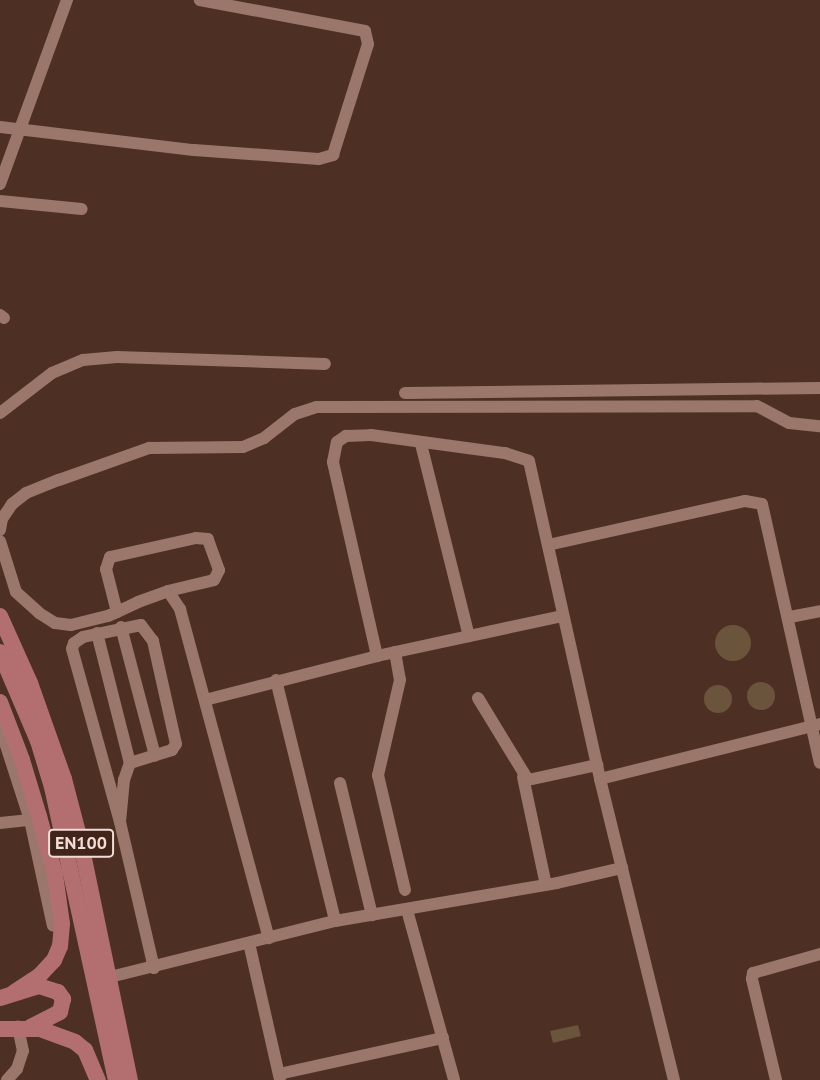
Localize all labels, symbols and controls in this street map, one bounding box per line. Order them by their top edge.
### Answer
road number: EN100 [48,828,114,858]

